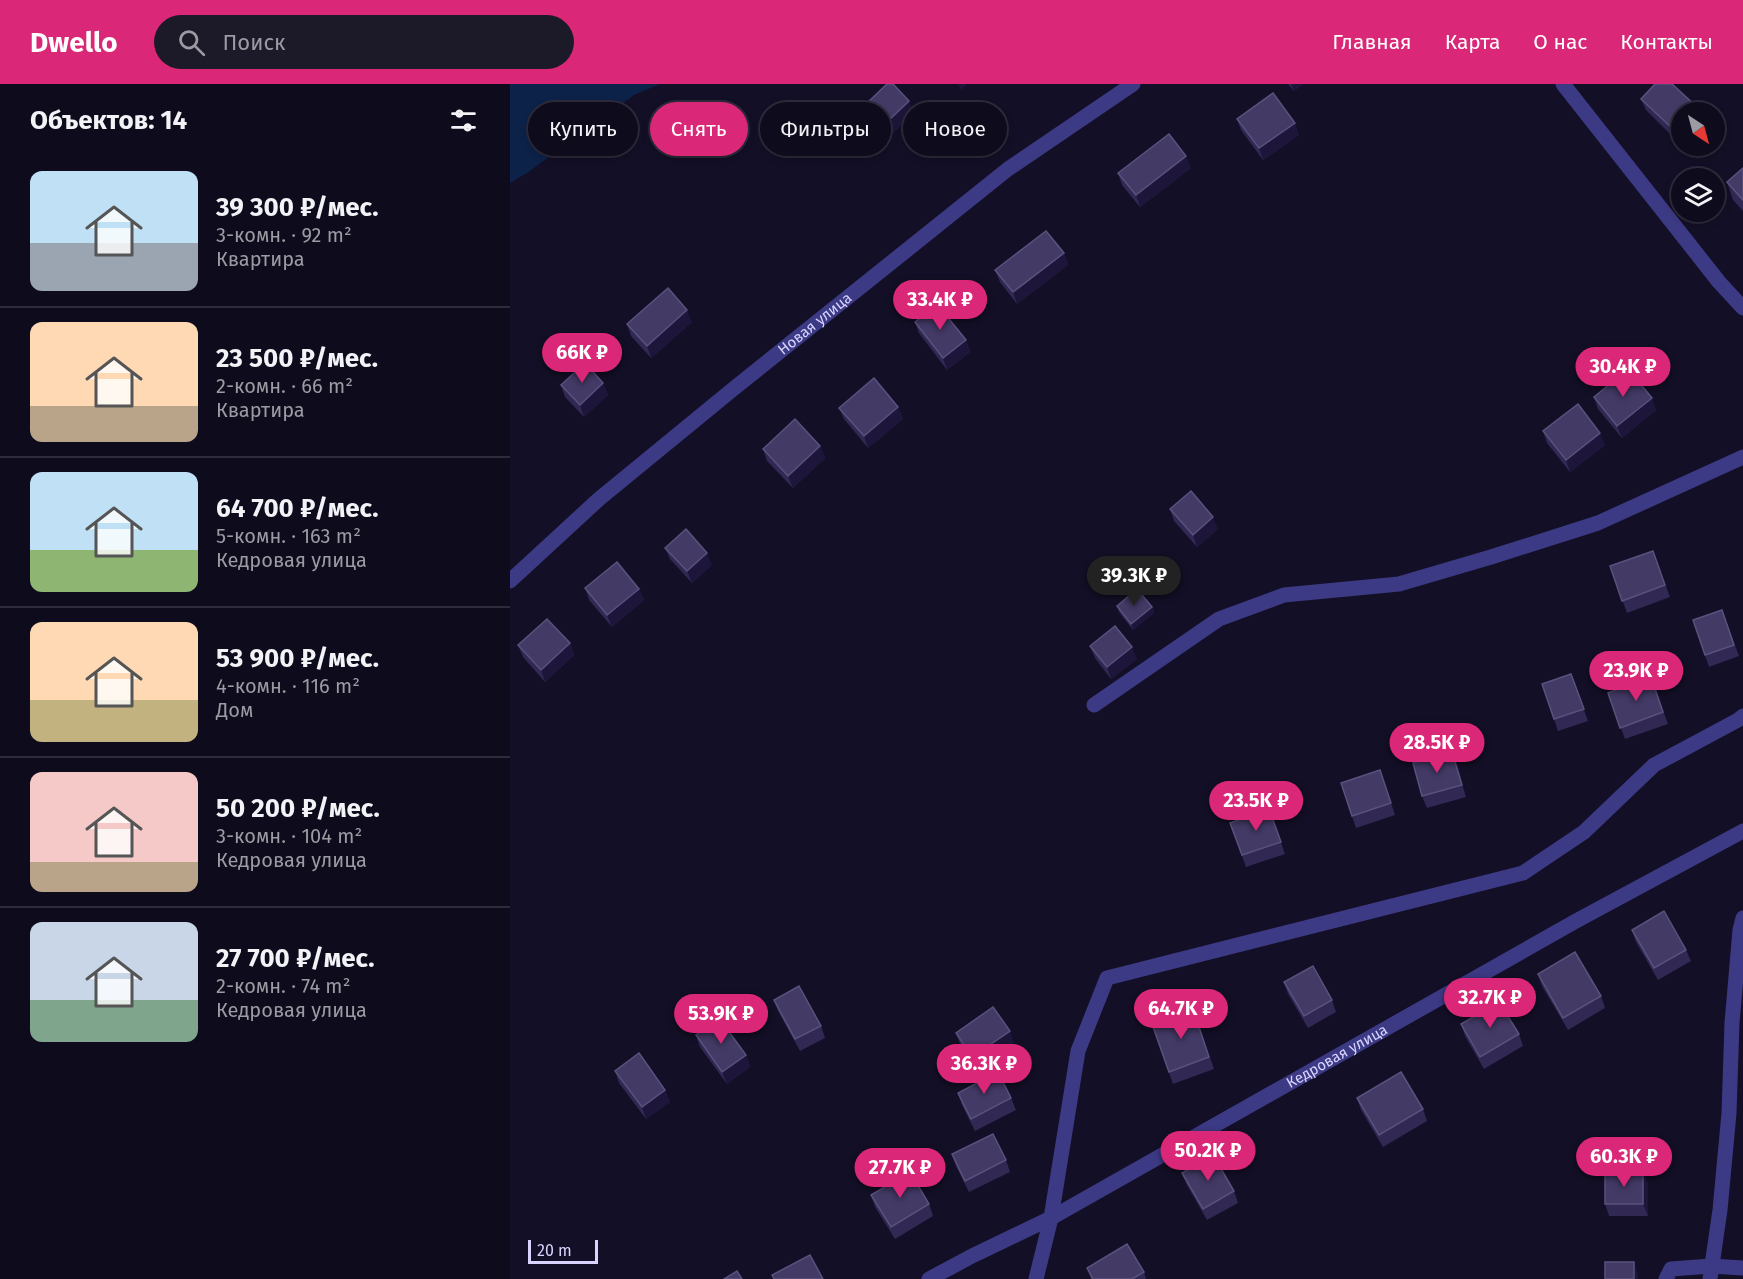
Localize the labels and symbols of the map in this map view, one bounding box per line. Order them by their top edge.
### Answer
north arrow [1671,102,1725,156]
pin: 33.4K ₽ [885,280,995,331]
street label: Новая улица [774,289,855,359]
pin: 66K ₽ [540,333,624,384]
pin: 30.4K ₽ [1568,347,1678,398]
pin: 39.3K ₽ [1079,556,1189,607]
pin: 23.9K ₽ [1581,651,1691,702]
pin: 28.5K ₽ [1382,723,1492,774]
pin: 23.5K ₽ [1201,781,1311,832]
pin: 32.7K ₽ [1435,978,1545,1029]
pin: 64.7K ₽ [1126,989,1236,1040]
pin: 53.9K ₽ [666,994,776,1045]
street label: Кедровая улица [1283,1020,1391,1092]
pin: 36.3K ₽ [929,1044,1039,1095]
pin: 50.2K ₽ [1153,1131,1263,1182]
pin: 60.3K ₽ [1569,1137,1679,1188]
pin: 27.7K ₽ [845,1148,955,1199]
scale bar [528,1237,598,1264]

